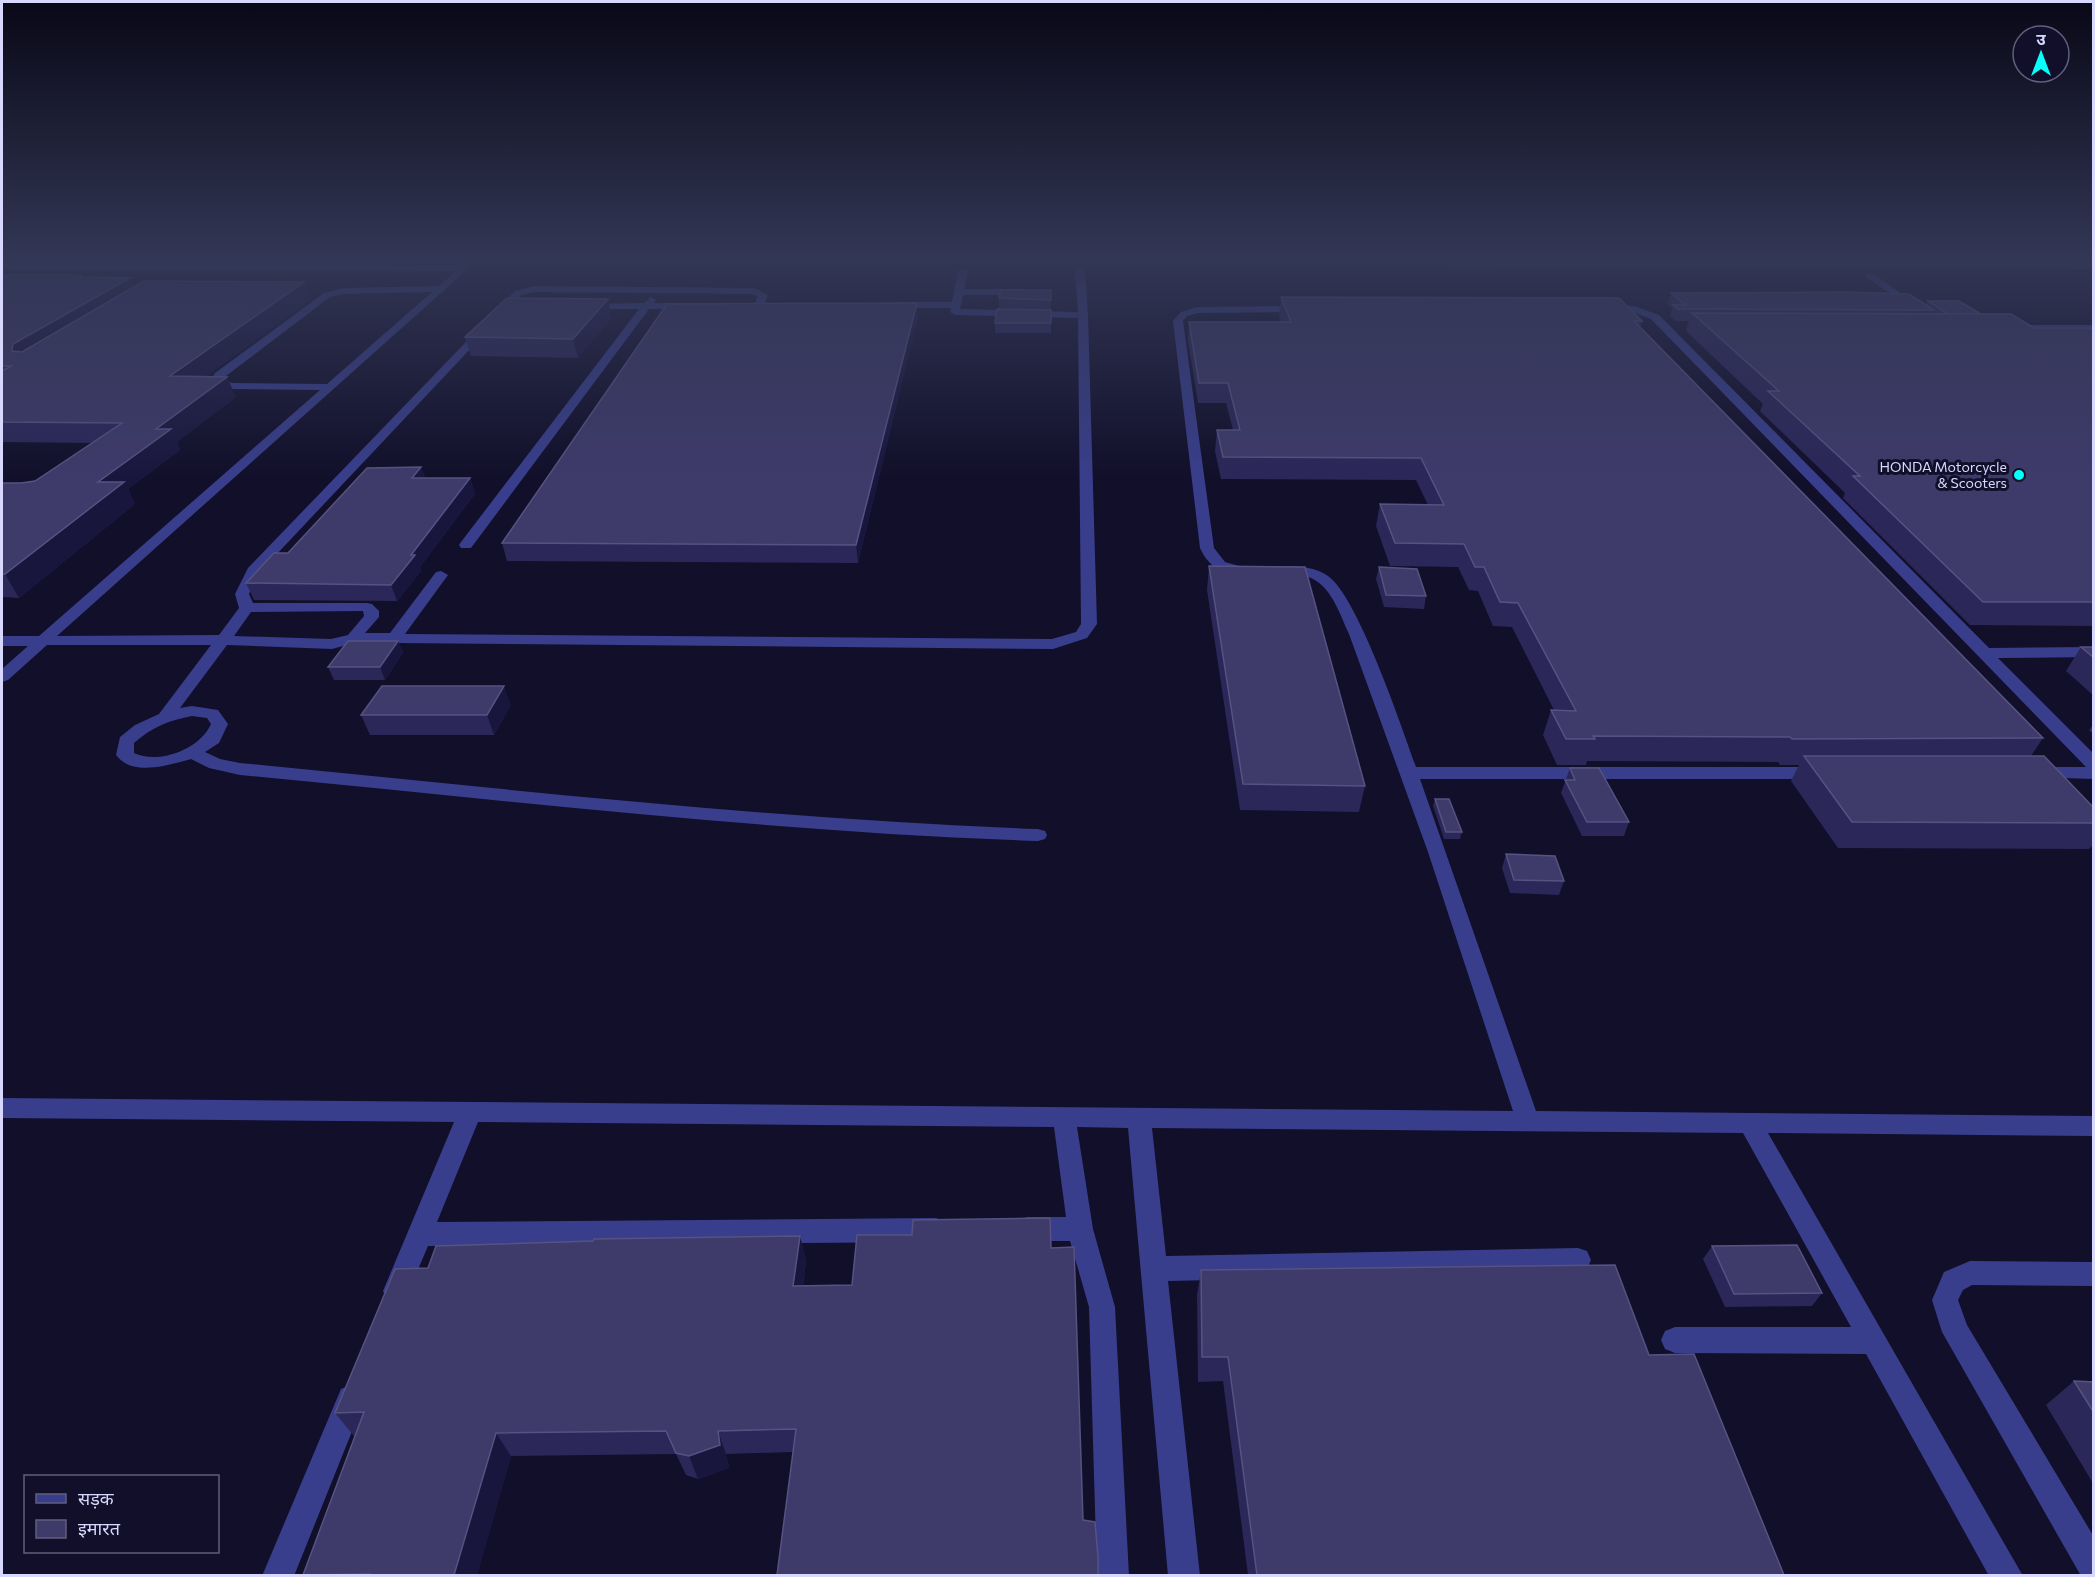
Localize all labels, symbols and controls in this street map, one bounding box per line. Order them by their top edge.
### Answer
north arrow [2011,24,2071,84]
text: उ [2036,29,2046,48]
place label: HONDA Motorcycle & Scooters [1880,458,2007,491]
marker: HONDA Motorcycle & Scooters [2012,468,2026,482]
legend [24,1475,219,1553]
text: सड़क [78,1487,115,1509]
text: इमारत [78,1517,121,1539]

